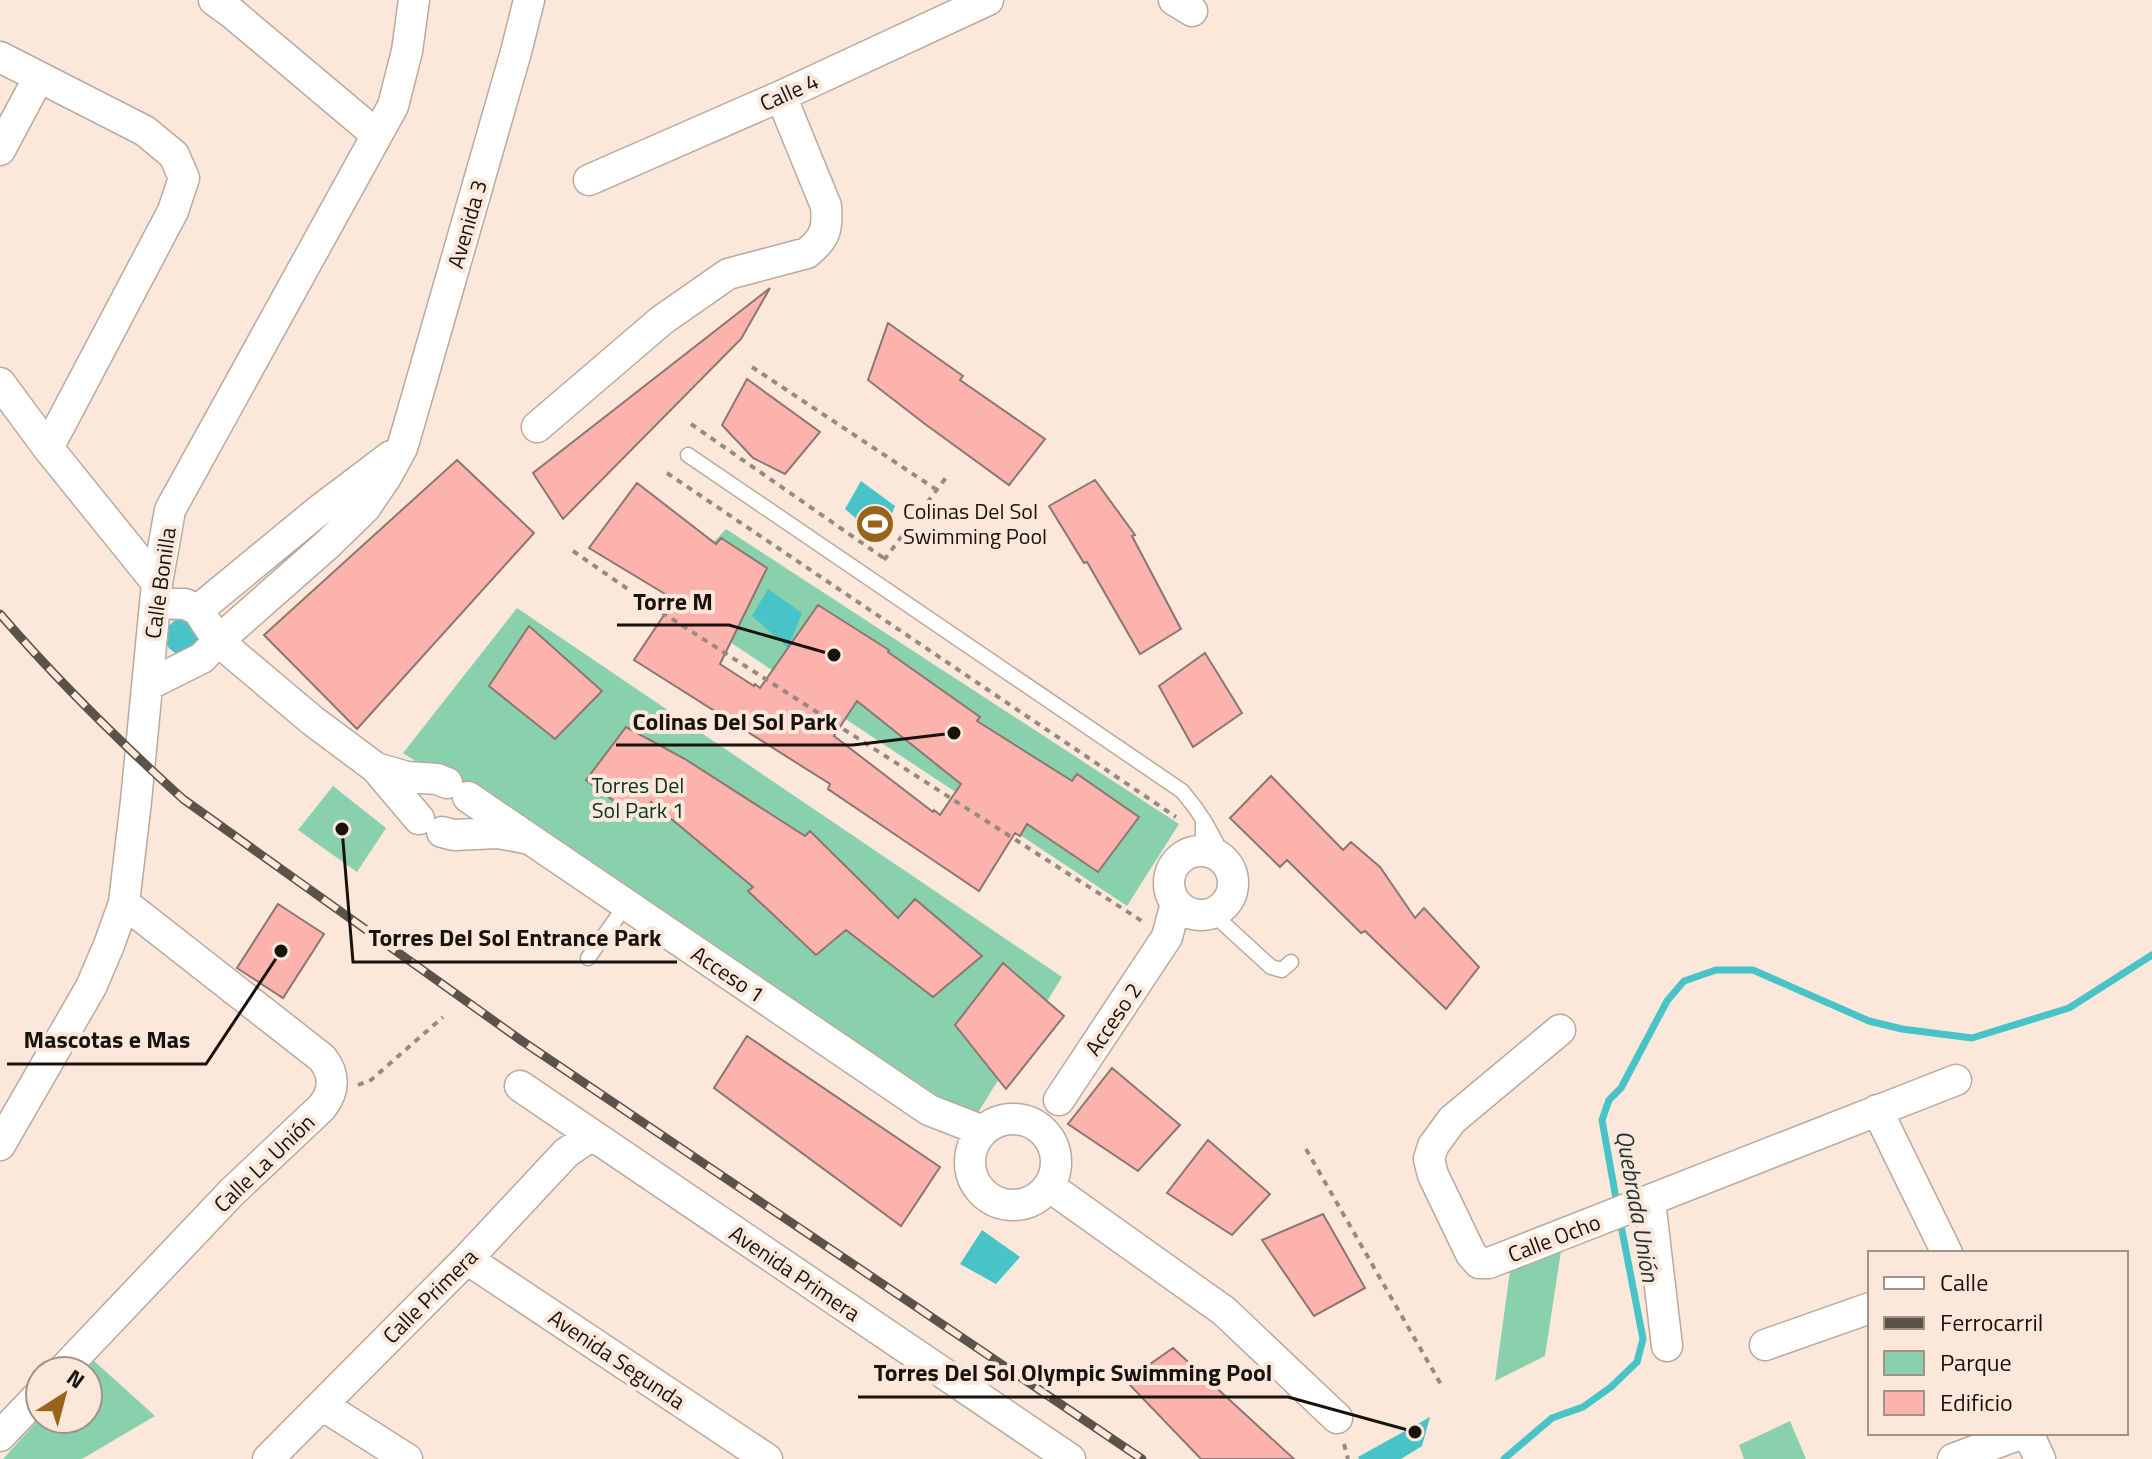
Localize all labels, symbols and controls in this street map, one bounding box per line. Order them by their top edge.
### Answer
street label: Calle 4 [754,64,824,120]
street label: Avenida 3 [438,176,496,272]
place label: Colinas Del Sol Swimming Pool [903,494,1047,553]
sports icon: Colinas Del Sol Swimming Pool [854,503,896,545]
street label: Calle Bonilla [135,525,185,641]
callout: Torre M [617,577,729,625]
text: Torre M [633,583,713,619]
callout: Colinas Del Sol Park [616,697,853,745]
text: Colinas Del Sol Park [633,703,838,739]
park label: Torres Del Sol Park 1 [592,768,684,827]
callout: Torres Del Sol Entrance Park [353,914,677,962]
text: Torres Del Sol Entrance Park [369,919,662,955]
street label: Acceso 1 [684,937,772,1011]
street label: Acceso 2 [1076,975,1150,1063]
callout: Mascotas e Mas [7,1016,206,1064]
text: Mascotas e Mas [24,1021,190,1057]
street label: Calle La Unión [206,1106,322,1220]
water label: Quebrada Unión [1607,1127,1669,1286]
street label: Calle Ocho [1503,1205,1605,1271]
street label: Avenida Primera [722,1216,868,1330]
street label: Calle Primera [375,1241,485,1351]
legend [1868,1251,2128,1435]
text: Calle [1940,1264,1988,1300]
street label: Avenida Segunda [542,1300,692,1418]
text: Ferrocarril [1940,1304,2043,1340]
text: Parque [1940,1344,2012,1380]
callout: Torres Del Sol Olympic Swimming Pool [858,1349,1288,1397]
text: Torres Del Sol Olympic Swimming Pool [874,1354,1272,1390]
north arrow [24,1355,104,1435]
text: N [60,1361,92,1397]
text: Edificio [1940,1384,2013,1420]

